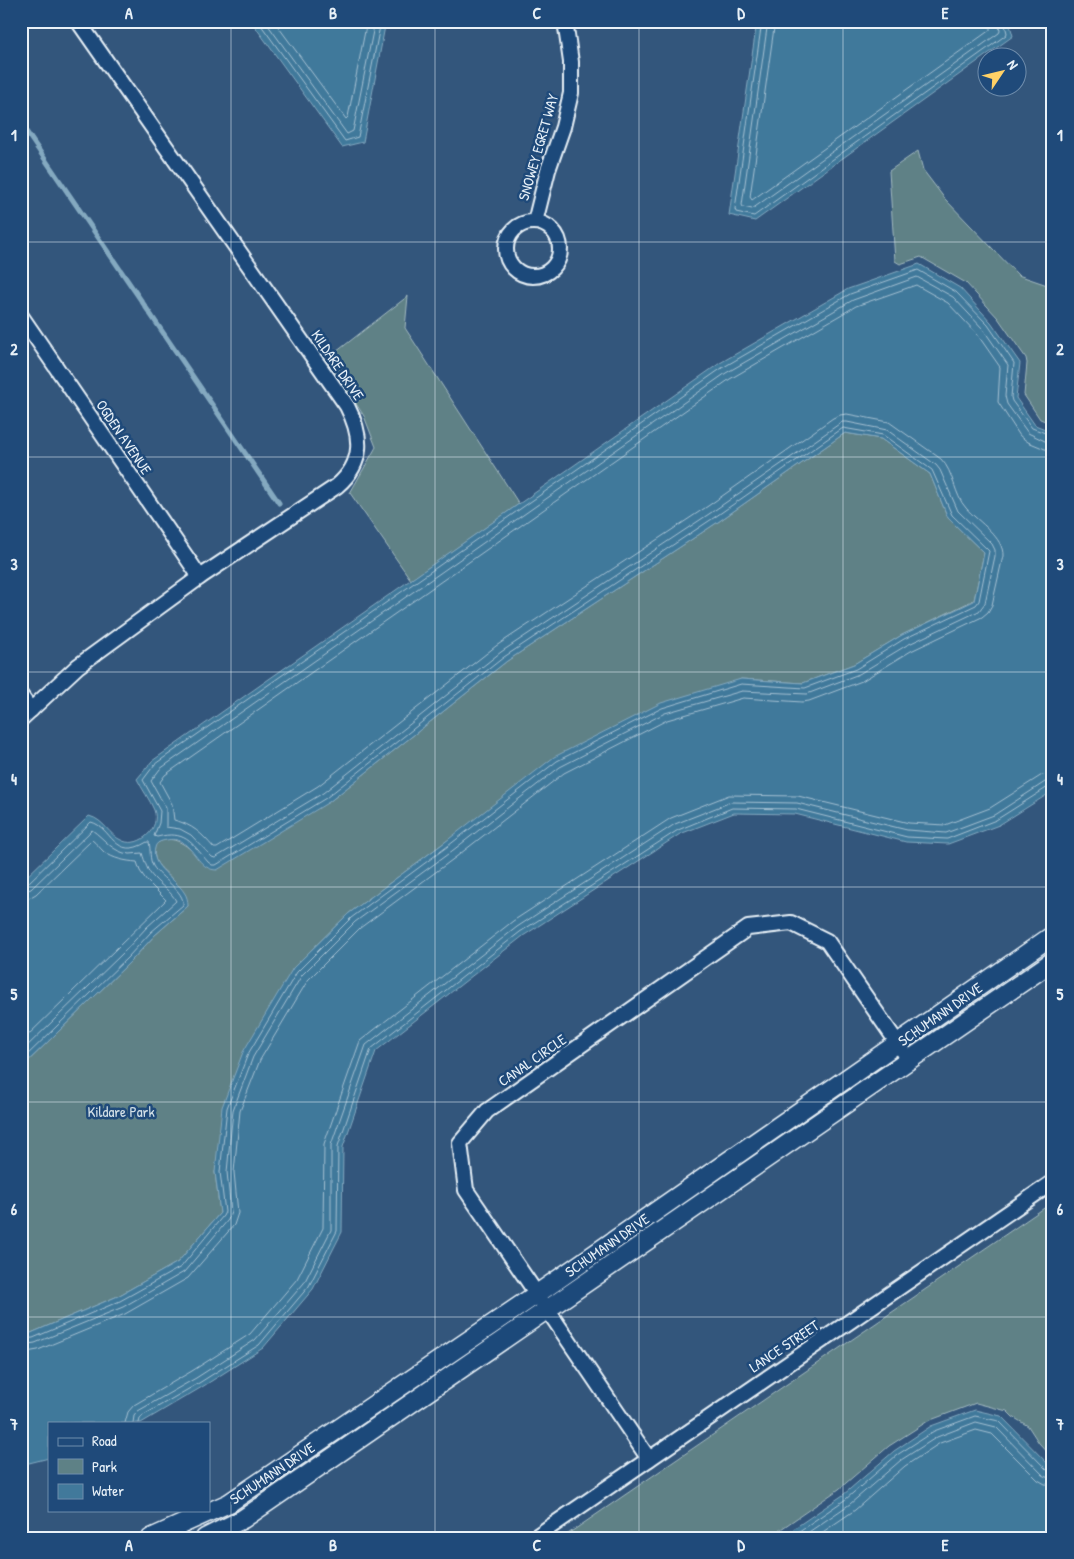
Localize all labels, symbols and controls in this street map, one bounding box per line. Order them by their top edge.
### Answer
text: A [125,2,133,24]
text: B [329,2,337,24]
text: C [533,2,542,24]
text: D [737,2,745,24]
text: E [941,2,949,24]
north arrow [976,48,1026,98]
text: N [1003,56,1023,73]
street label: SNOWEY EGRET WAY [513,91,563,203]
text: 1 [11,124,17,146]
text: 1 [1057,124,1063,146]
street label: KILDARE DRIVE [307,326,370,405]
text: 2 [10,338,18,360]
text: 2 [1056,338,1064,360]
street label: OGDEN AVENUE [91,395,157,479]
text: 3 [10,553,18,575]
text: 3 [1056,553,1064,575]
text: 4 [11,768,17,790]
text: 4 [1057,768,1063,790]
street label: SCHUMANN DRIVE [894,977,987,1051]
text: 5 [11,983,18,1005]
text: 5 [1057,983,1064,1005]
street label: CANAL CIRCLE [494,1029,571,1091]
park label: Kildare Park [87,1101,155,1122]
text: 6 [11,1198,18,1220]
text: 6 [1057,1198,1064,1220]
street label: SCHUMANN DRIVE [561,1208,654,1282]
street label: LANCE STREET [745,1314,824,1377]
text: 7 [9,1413,18,1435]
text: 7 [1055,1413,1064,1435]
legend [48,1422,210,1512]
text: Road [92,1430,117,1451]
street label: SCHUMANN DRIVE [225,1437,319,1509]
text: Park [92,1456,117,1477]
text: Water [92,1480,124,1501]
text: A [125,1534,133,1556]
text: B [329,1534,337,1556]
text: C [533,1534,542,1556]
text: D [737,1534,745,1556]
text: E [941,1534,949,1556]

